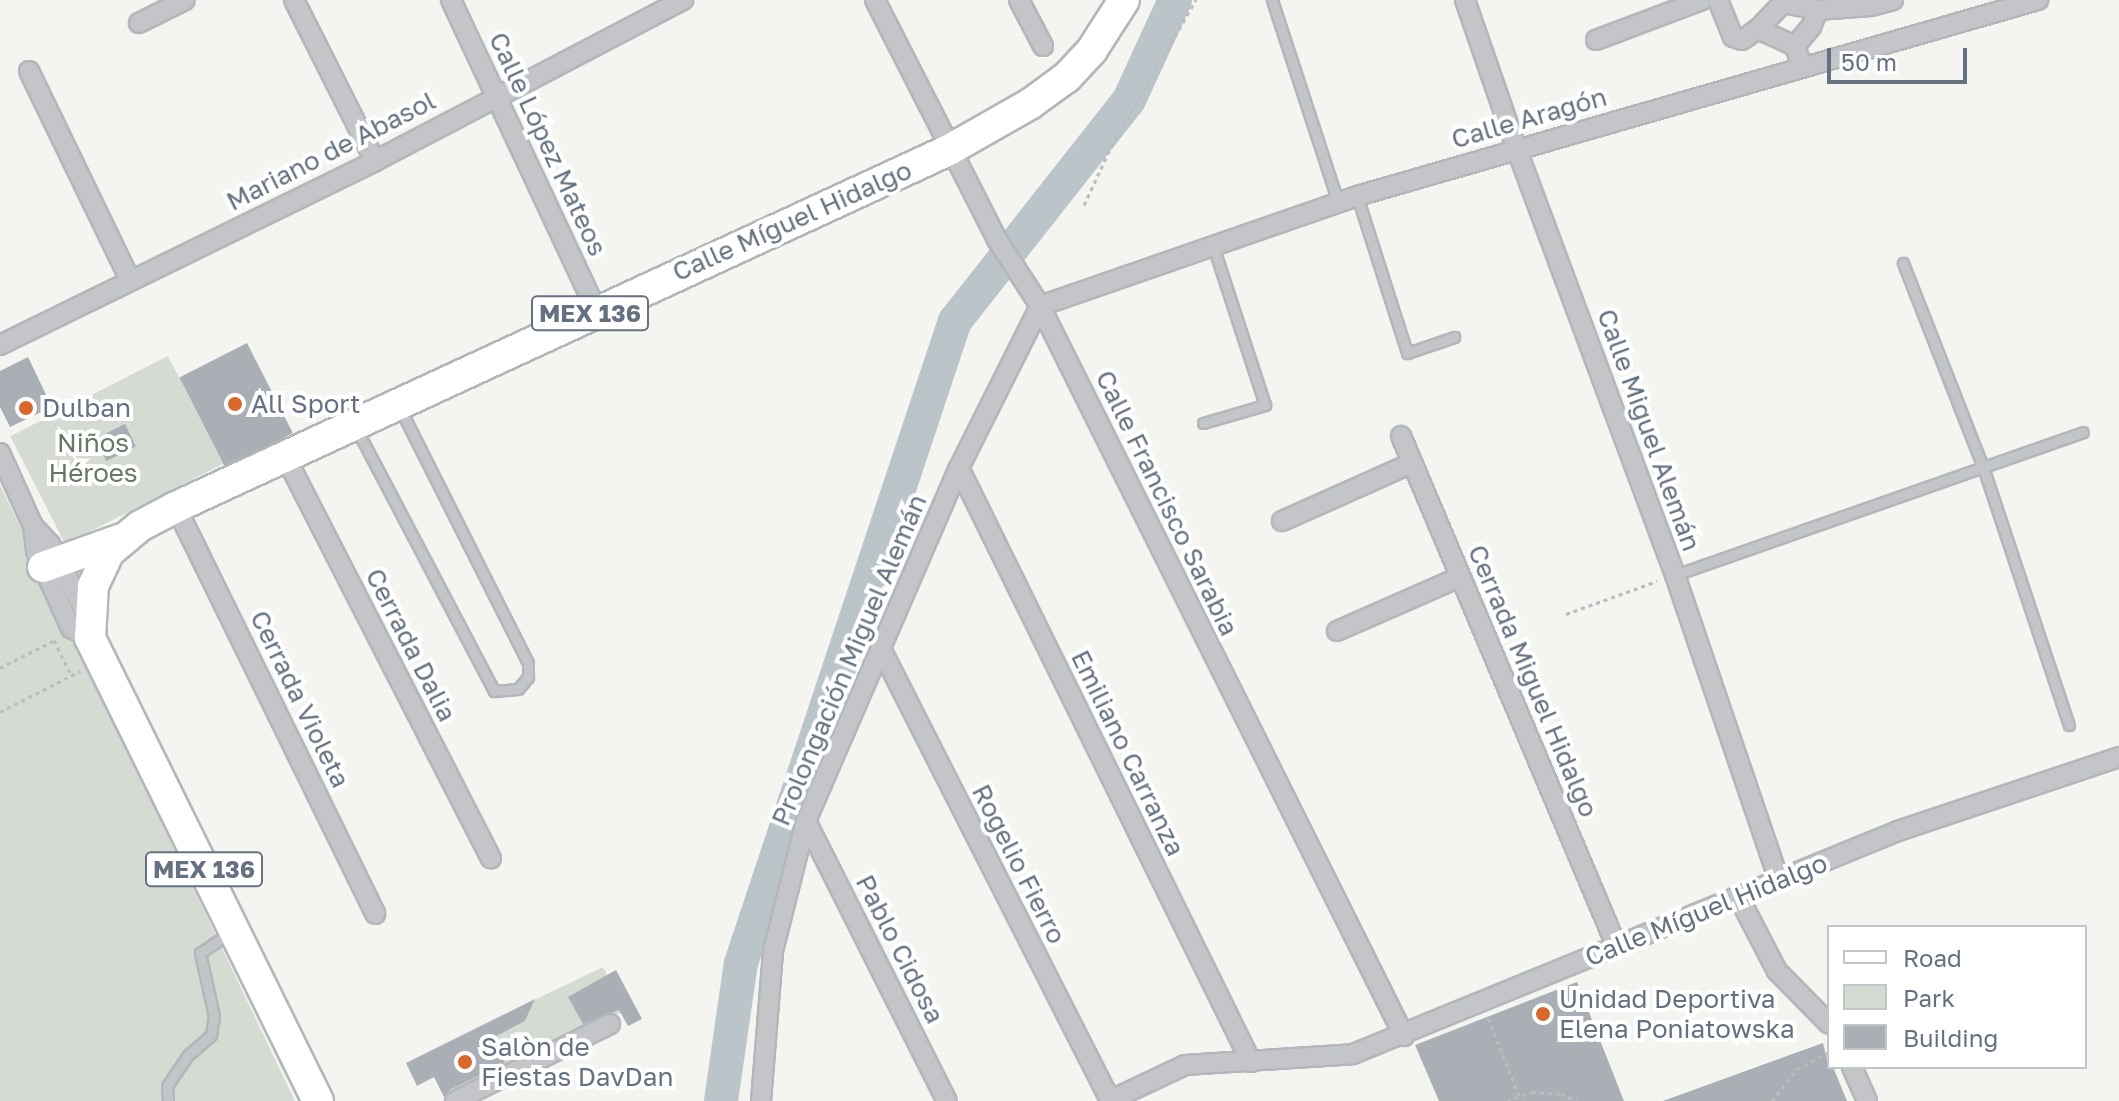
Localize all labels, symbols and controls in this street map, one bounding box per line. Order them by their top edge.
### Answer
street label: Calle López Mateos [483,27,613,261]
scale bar [1831,32,1971,82]
text: 50 m [1841,47,1897,76]
street label: Calle Aragón [1448,81,1610,155]
street label: Mariano de Abasol [221,85,441,217]
street label: Calle Míguel Hidalgo [668,154,916,288]
road number: MEX 136 [530,293,650,333]
street label: Calle Miguel Alemán [1591,305,1707,555]
street label: Calle Francisco Sarabia [1089,365,1245,641]
place label: All Sport [251,388,360,420]
place label: Dulban [42,392,131,424]
marker: All Sport [226,395,244,413]
marker: Dulban [17,399,35,417]
park label: Niños Héroes [48,427,138,488]
street label: Prolongación Miguel Alemán [765,490,933,830]
street label: Cerrada Miguel Hidalgo [1461,540,1605,822]
street label: Cerrada Dalia [359,563,463,727]
street label: Cerrada Violeta [244,605,356,793]
street label: Emiliano Carranza [1065,645,1191,861]
street label: Rogelio Fierro [965,779,1073,949]
street label: Calle Míguel Hidalgo [1580,847,1832,973]
road number: MEX 136 [144,849,264,889]
street label: Pablo Cidosa [849,870,951,1028]
legend [1827,925,2087,1069]
text: Road [1903,943,1962,972]
place label: Unidad Deportiva Elena Poniatowska [1559,983,1795,1044]
text: Park [1903,983,1955,1012]
marker: Unidad Deportiva Elena Poniatowska [1534,1005,1552,1023]
text: Building [1903,1023,1998,1052]
place label: Salòn de Fiestas DavDan [481,1031,673,1092]
marker: Salòn de Fiestas DavDan [456,1053,474,1071]

